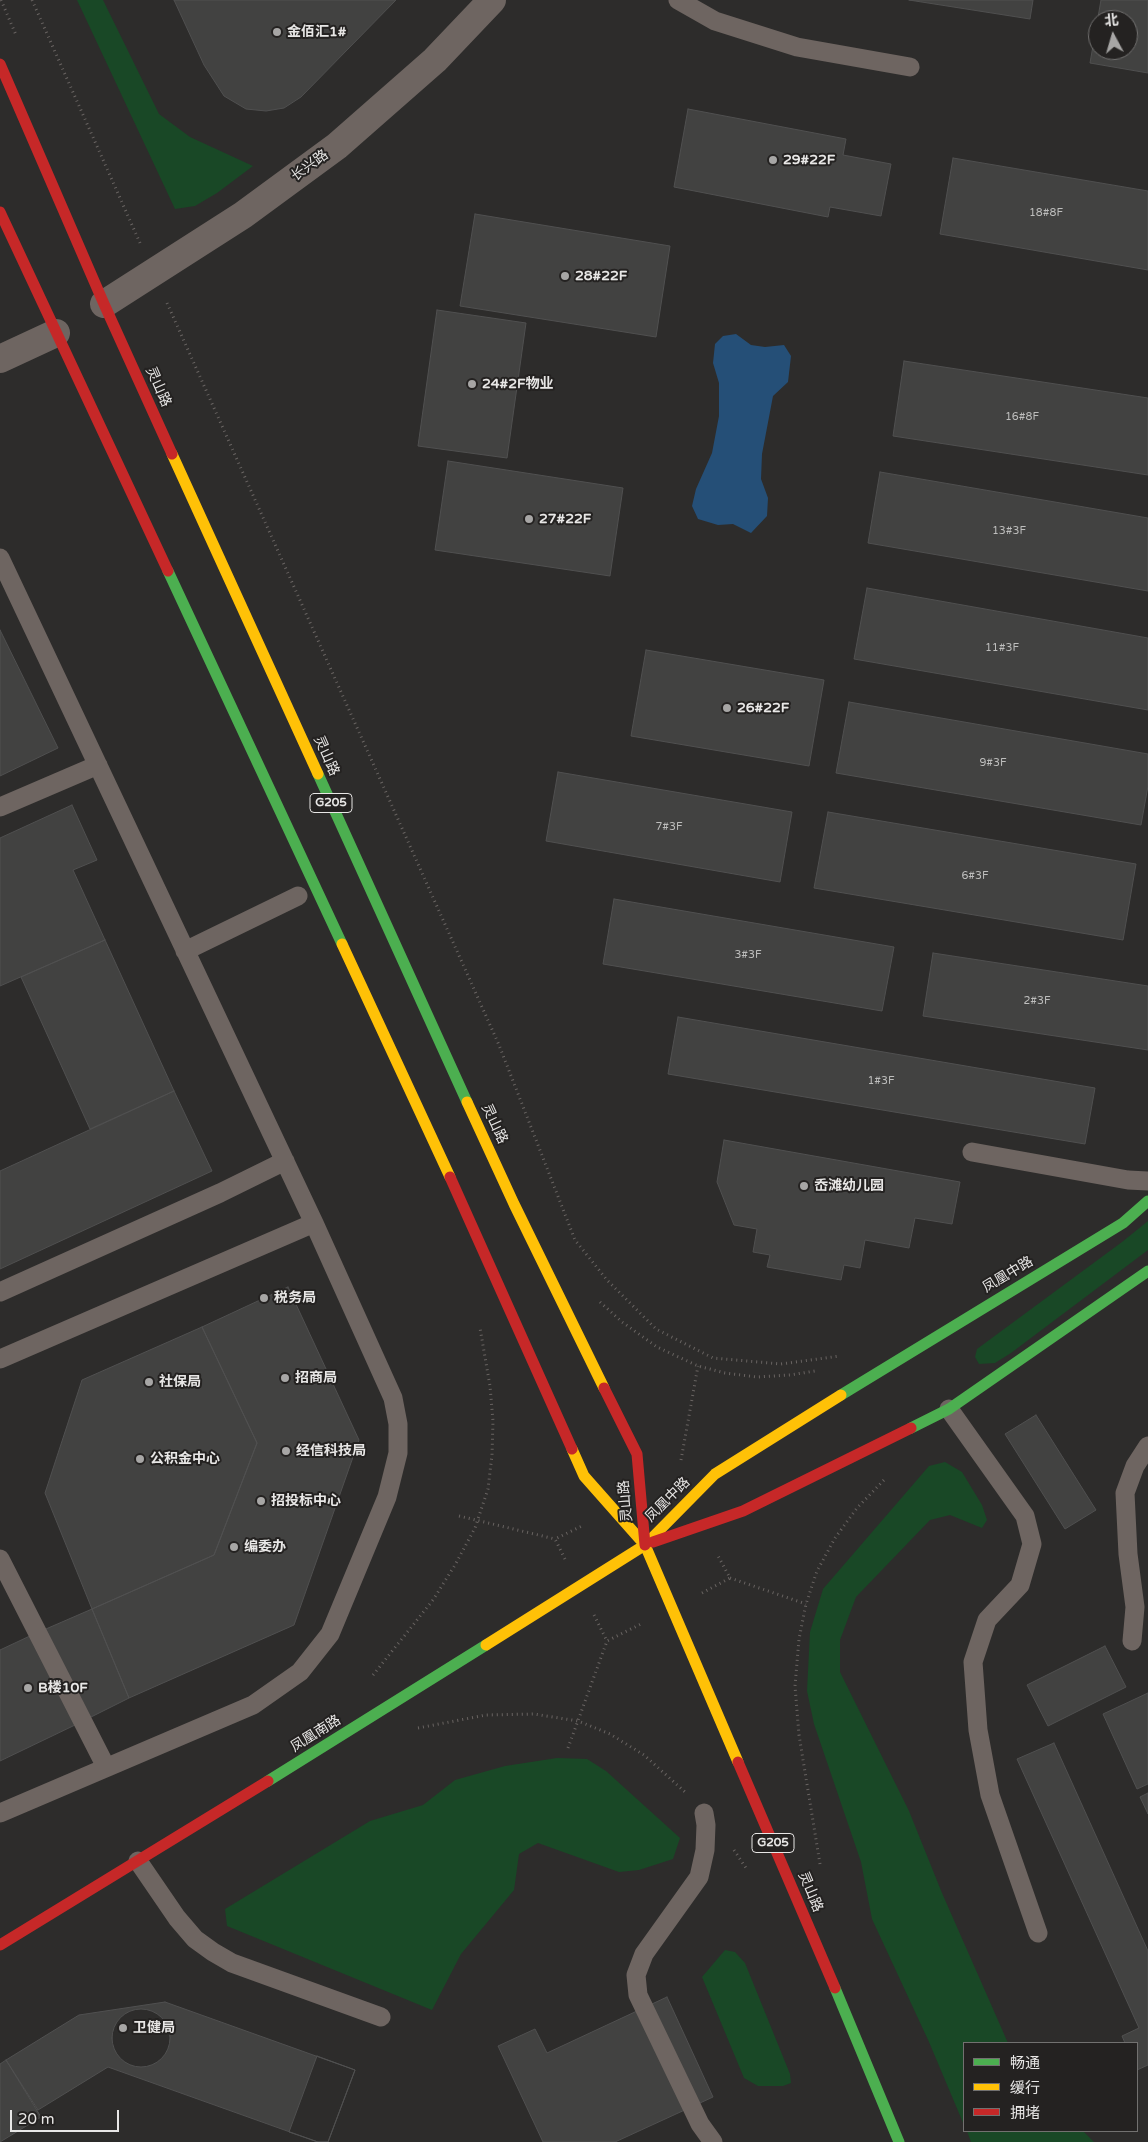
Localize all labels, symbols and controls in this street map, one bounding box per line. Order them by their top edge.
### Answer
north arrow [1088,10,1138,60]
text: 北 [1104,11,1119,30]
place label: 金佰汇1# [287,24,346,40]
marker: 金佰汇1# [271,26,283,38]
street label: 长兴路 [288,147,332,185]
place label: 29#22F [783,152,835,168]
marker: 29#22F [767,154,779,166]
house number: 18#8F [1029,206,1063,220]
place label: 28#22F [575,268,627,284]
marker: 28#22F [559,270,571,282]
street label: 灵山路 [142,364,174,410]
place label: 24#2F物业 [482,376,553,392]
marker: 24#2F物业 [466,378,478,390]
house number: 16#8F [1005,410,1039,424]
place label: 27#22F [539,511,591,527]
marker: 27#22F [523,513,535,525]
house number: 13#3F [992,524,1026,538]
house number: 11#3F [985,641,1019,655]
place label: 26#22F [737,700,789,716]
marker: 26#22F [721,702,733,714]
street label: 灵山路 [310,733,342,779]
house number: 9#3F [979,756,1007,770]
road number: G205 [310,794,352,812]
house number: 7#3F [655,820,683,834]
house number: 6#3F [961,869,989,883]
house number: 3#3F [734,948,762,962]
house number: 2#3F [1023,994,1051,1008]
house number: 1#3F [867,1074,895,1088]
street label: 灵山路 [478,1101,510,1147]
place label: 岙滩幼儿园 [814,1178,884,1194]
marker: 岙滩幼儿园 [798,1180,810,1192]
street label: 凤凰中路 [980,1253,1036,1297]
place label: 税务局 [274,1290,316,1306]
marker: 税务局 [258,1292,270,1304]
place label: 招商局 [295,1370,337,1386]
marker: 招商局 [279,1372,291,1384]
place label: 社保局 [159,1374,201,1390]
marker: 社保局 [143,1376,155,1388]
place label: 经信科技局 [296,1443,366,1459]
marker: 经信科技局 [280,1445,292,1457]
place label: 公积金中心 [150,1451,220,1467]
marker: 公积金中心 [134,1453,146,1465]
street label: 凤凰中路 [642,1474,694,1526]
street label: 灵山路 [616,1479,636,1523]
place label: 招投标中心 [271,1493,341,1509]
marker: 招投标中心 [255,1495,267,1507]
place label: 编委办 [244,1539,286,1555]
marker: 编委办 [228,1541,240,1553]
place label: B楼10F [38,1680,88,1696]
marker: B楼10F [22,1682,34,1694]
street label: 凤凰南路 [288,1712,344,1756]
road number: G205 [752,1834,794,1852]
street label: 灵山路 [794,1869,826,1915]
place label: 卫健局 [133,2020,175,2036]
marker: 卫健局 [117,2022,129,2034]
legend [963,2042,1138,2132]
text: 畅通 [1010,2054,1040,2072]
text: 缓行 [1010,2079,1040,2097]
scale bar [12,2100,121,2132]
text: 拥堵 [1010,2104,1040,2122]
text: 20 m [18,2110,55,2128]

